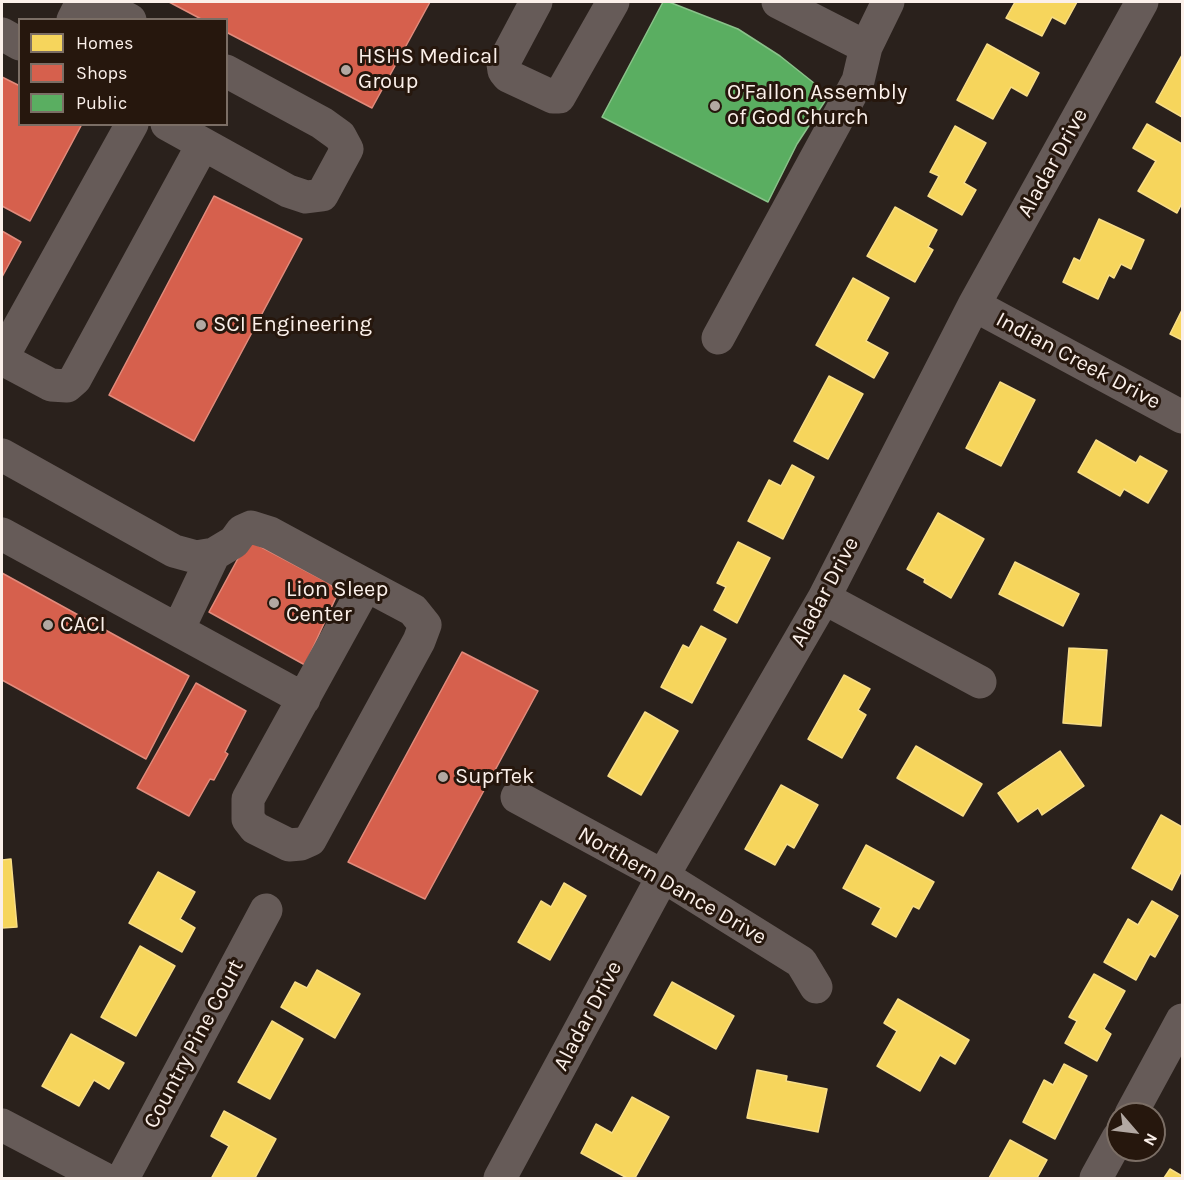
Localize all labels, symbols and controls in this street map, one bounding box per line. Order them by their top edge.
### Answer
legend [18,18,228,126]
text: Homes [76,32,133,54]
place label: HSHS Medical Group [358,44,498,96]
text: Shops [76,62,128,84]
marker: HSHS Medical Group [339,63,353,77]
place label: O'Fallon Assembly of God Church [727,80,907,132]
text: Public [76,92,127,114]
marker: O'Fallon Assembly of God Church [708,99,722,113]
street label: Aladar Drive [1012,104,1094,222]
street label: Indian Creek Drive [991,306,1165,416]
place label: SCI Engineering [213,312,372,338]
marker: SCI Engineering [194,318,208,332]
street label: Aladar Drive [785,533,865,651]
place label: Lion Sleep Center [286,577,388,628]
marker: Lion Sleep Center [267,596,281,610]
place label: CACI [60,612,106,638]
marker: CACI [41,618,55,632]
place label: SuprTek [455,764,534,790]
marker: SuprTek [436,770,450,784]
street label: Northern Dance Drive [573,821,771,951]
street label: Country Pine Court [138,955,250,1133]
street label: Aladar Drive [548,957,628,1075]
north arrow [1106,1102,1166,1162]
text: N [1139,1130,1162,1149]

